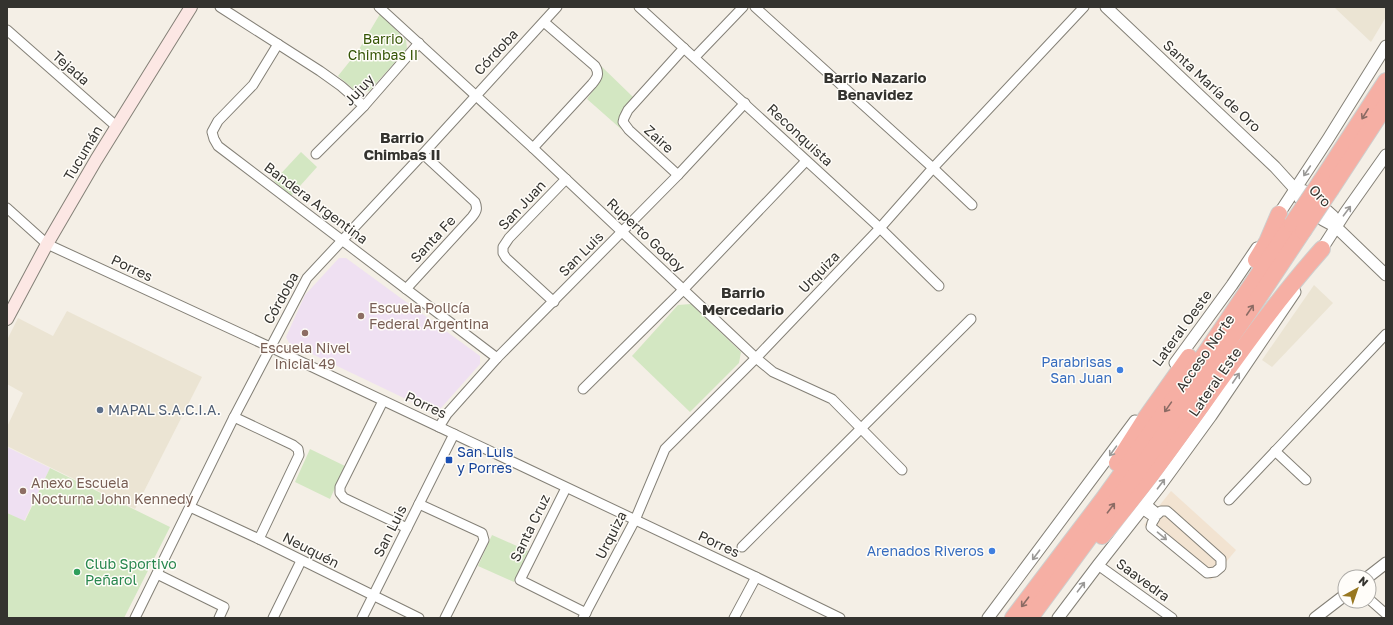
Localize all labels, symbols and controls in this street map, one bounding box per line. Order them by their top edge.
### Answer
street label: Córdoba [470,25,521,78]
park label: Barrio Chimbas II [348,30,418,63]
street label: Santa María de Oro [1160,36,1265,135]
street label: Tejada [49,47,93,88]
district label: Barrio Nazario Benavidez [823,68,927,103]
street label: Jujuy [340,70,377,109]
street label: Reconquista [764,100,837,169]
one-way arrow [1361,108,1369,119]
street label: Zaire [641,121,677,156]
street label: Tucumán [60,122,106,183]
district label: Barrio Chimbas II [363,128,441,163]
street label: Bandera Argentina [261,158,371,247]
one-way arrow [1302,166,1311,177]
street label: San Juan [494,176,549,233]
street label: Oro [1306,181,1335,210]
street label: Ruperto Godoy [604,194,689,275]
one-way arrow [1343,206,1351,217]
street label: Santa Fe [406,211,459,266]
street label: San Luis [555,228,607,280]
street label: Urquiza [795,247,843,296]
street label: Porres [109,251,156,284]
street label: Córdoba [259,269,302,327]
district label: Barrio Mercedario [702,283,784,318]
street label: Lateral Oeste [1148,286,1215,369]
place label: Escuela Policía Federal Argentina [369,299,489,332]
one-way arrow [1246,305,1254,316]
marker: Escuela Policía Federal Argentina [356,311,366,321]
street label: Acceso Norte [1172,311,1237,395]
marker: Escuela Nivel Inicial 49 [300,328,310,338]
place label: Escuela Nivel Inicial 49 [260,339,350,372]
street label: Lateral Este [1185,344,1245,420]
place label: Parabrisas San Juan [1041,353,1112,386]
marker: Parabrisas San Juan [1115,365,1125,375]
one-way arrow [1232,373,1240,384]
street label: Porres [403,388,450,421]
place label: MAPAL S.A.C.I.A. [108,401,221,418]
one-way arrow [1164,401,1172,412]
marker: MAPAL S.A.C.I.A. [95,405,105,415]
place label: San Luis y Porres [457,443,513,476]
one-way arrow [1109,445,1117,456]
marker: San Luis y Porres [444,455,454,465]
place label: Anexo Escuela Nocturna John Kennedy [31,474,194,507]
one-way arrow [1157,479,1165,490]
marker: Anexo Escuela Nocturna John Kennedy [18,486,28,496]
street label: Santa Cruz [506,491,553,564]
street label: San Luis [369,502,410,560]
one-way arrow [1107,502,1115,513]
street label: Urquiza [591,508,630,562]
street label: Porres [696,527,743,560]
street label: Neuquén [280,528,342,571]
one-way arrow [1156,531,1167,540]
place label: Arenados Riveros [867,542,984,559]
marker: Arenados Riveros [987,546,997,556]
one-way arrow [1031,550,1040,561]
street label: Saavedra [1113,554,1173,605]
place label: Club Sportivo Peñarol [85,555,177,588]
marker: Club Sportivo Peñarol [72,567,82,577]
north arrow [1337,569,1377,609]
text: N [1356,573,1371,589]
one-way arrow [1077,581,1086,592]
one-way arrow [1021,596,1029,607]

